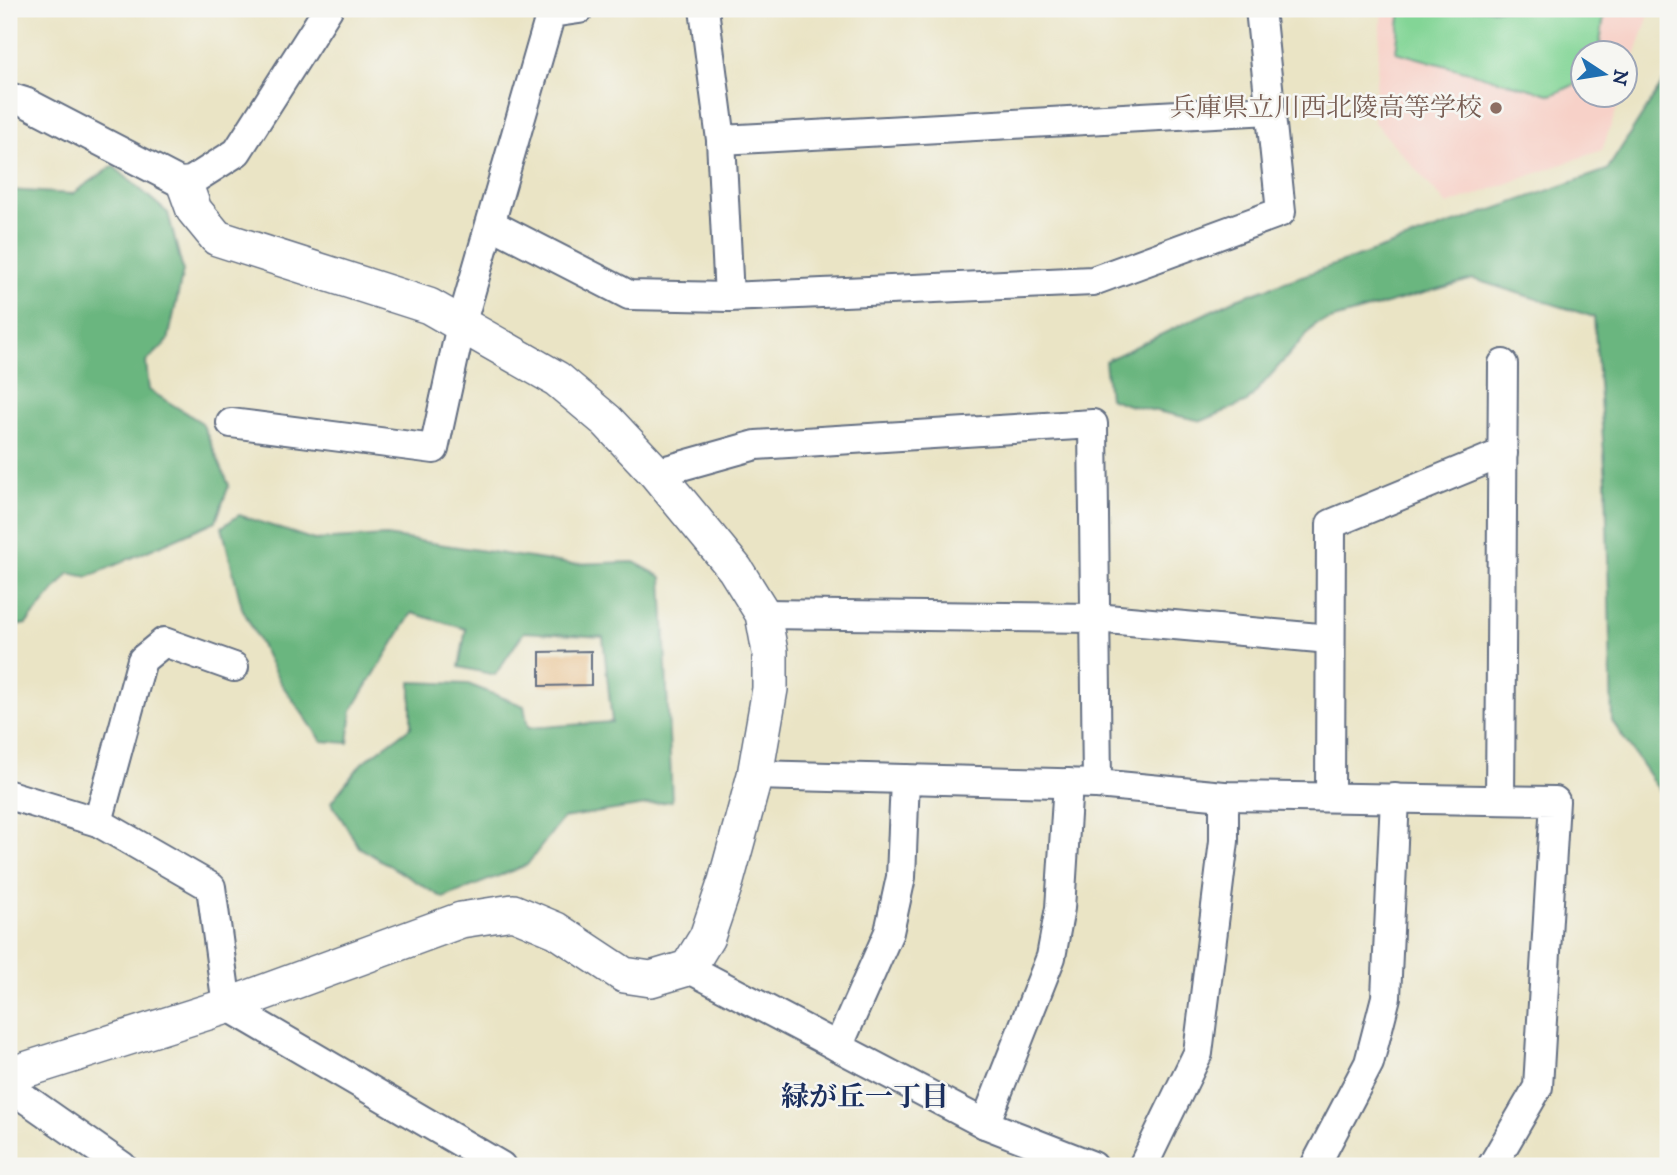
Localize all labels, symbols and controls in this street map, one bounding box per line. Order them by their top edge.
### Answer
north arrow [1568,38,1638,108]
text: N [1606,67,1632,88]
place label: 兵庫県立川西北陵高等学校 [1170,92,1482,125]
marker: 兵庫県立川西北陵高等学校 [1488,100,1504,116]
district label: 緑が丘一丁目 [781,1080,949,1115]

